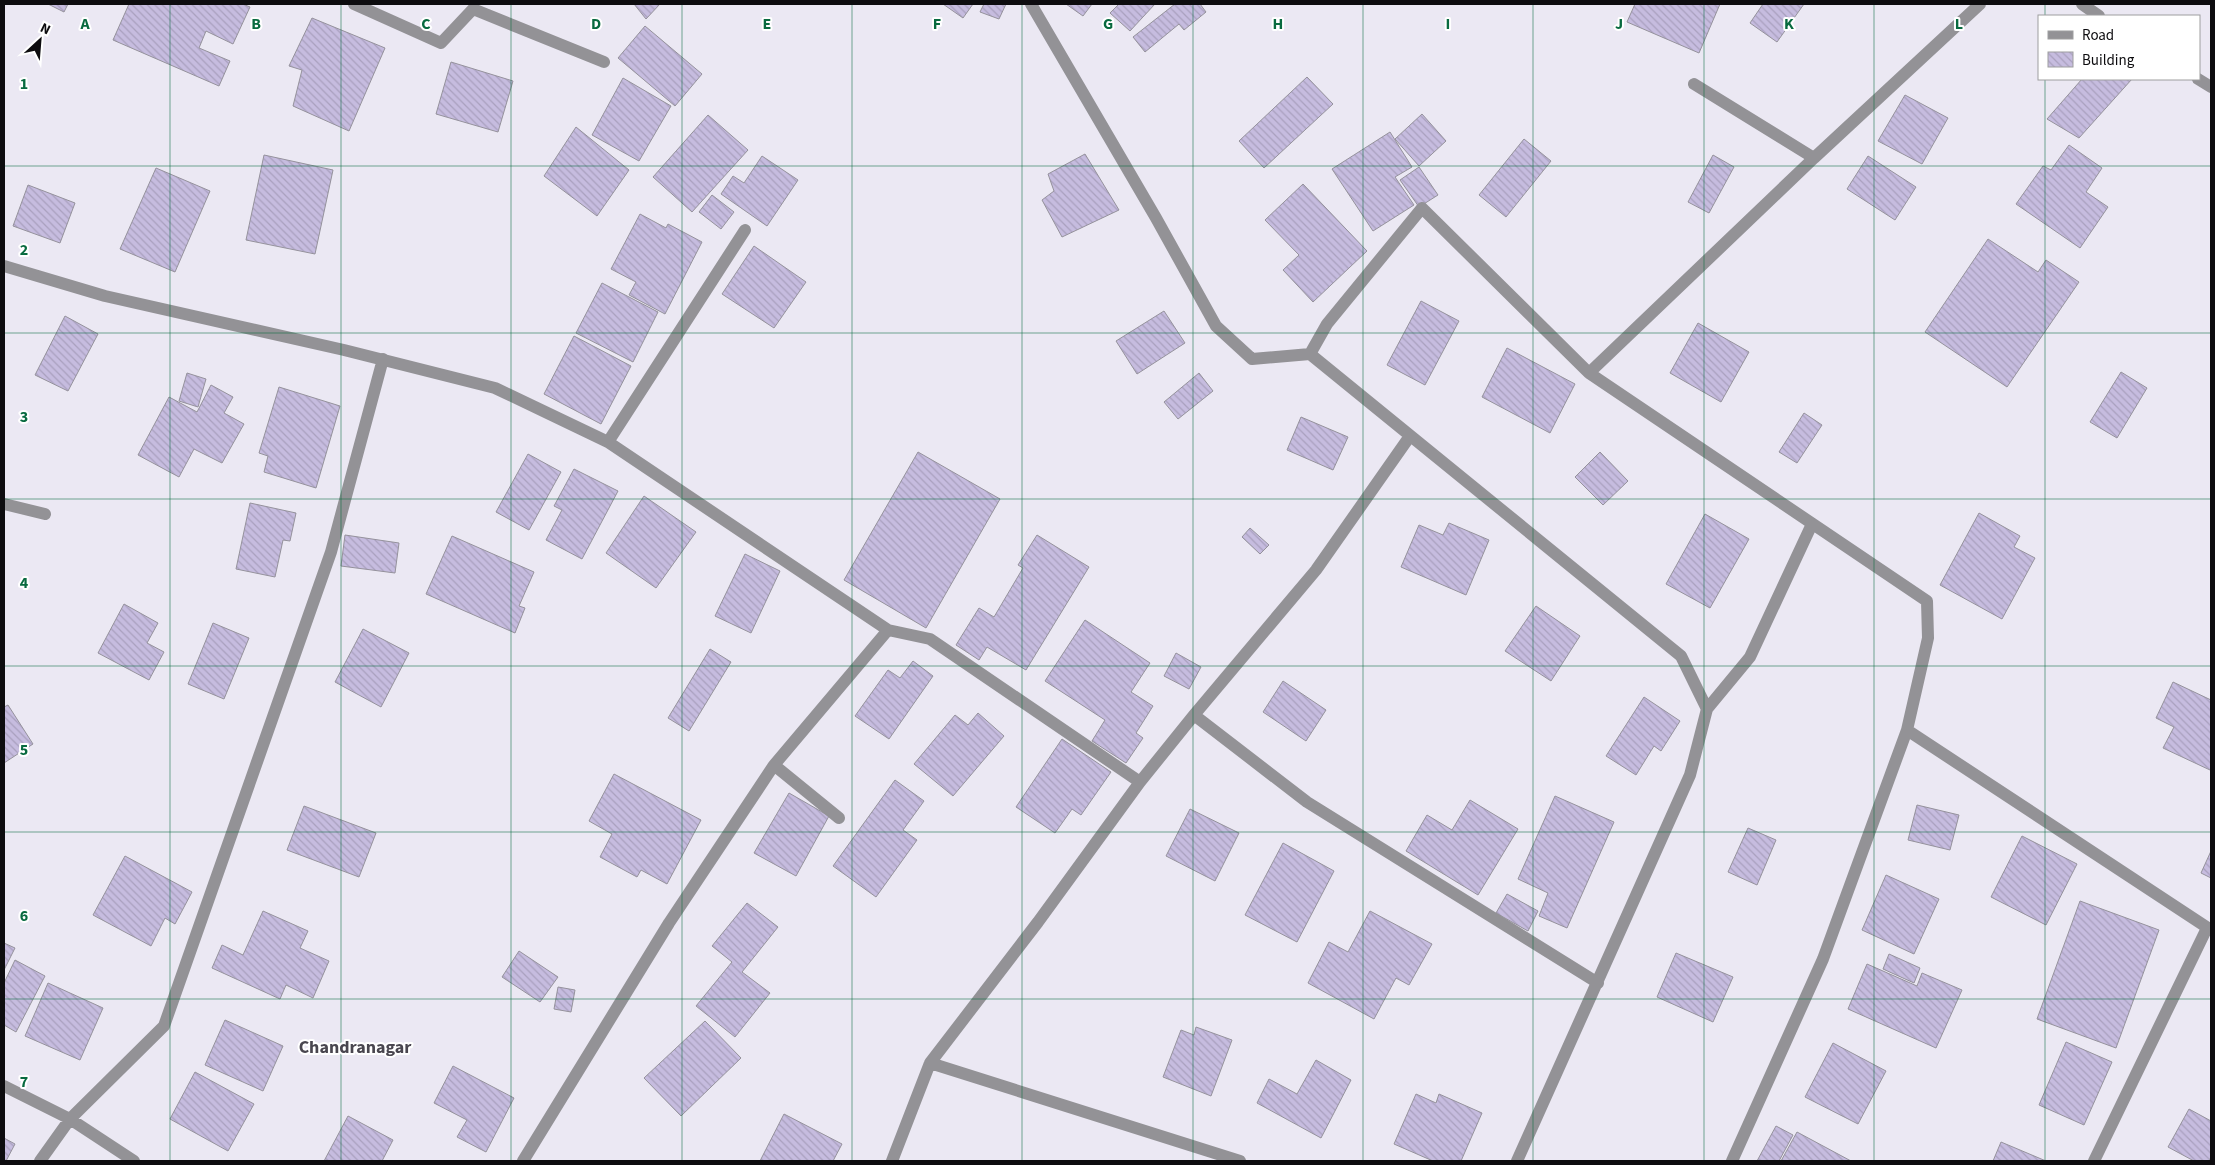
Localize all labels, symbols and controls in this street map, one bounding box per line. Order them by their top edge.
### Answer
text: A [79,13,90,35]
text: B [251,13,261,35]
text: C [421,13,431,35]
text: D [591,13,601,35]
text: E [763,13,771,35]
text: F [933,13,941,35]
text: G [1103,13,1113,35]
text: H [1273,13,1283,35]
text: I [1446,13,1450,35]
text: J [1615,13,1623,35]
text: K [1784,13,1794,35]
text: L [1955,13,1963,35]
north arrow [15,15,65,65]
legend [2038,15,2200,80]
text: N [37,18,54,40]
text: Road [2082,25,2114,46]
text: Building [2082,50,2135,71]
text: 1 [20,73,28,95]
text: 2 [20,239,28,261]
text: 3 [20,406,28,428]
text: 4 [20,572,29,594]
text: 5 [20,739,28,761]
text: 6 [20,905,28,927]
district label: Chandranagar [299,1035,412,1060]
text: 7 [20,1071,28,1093]

